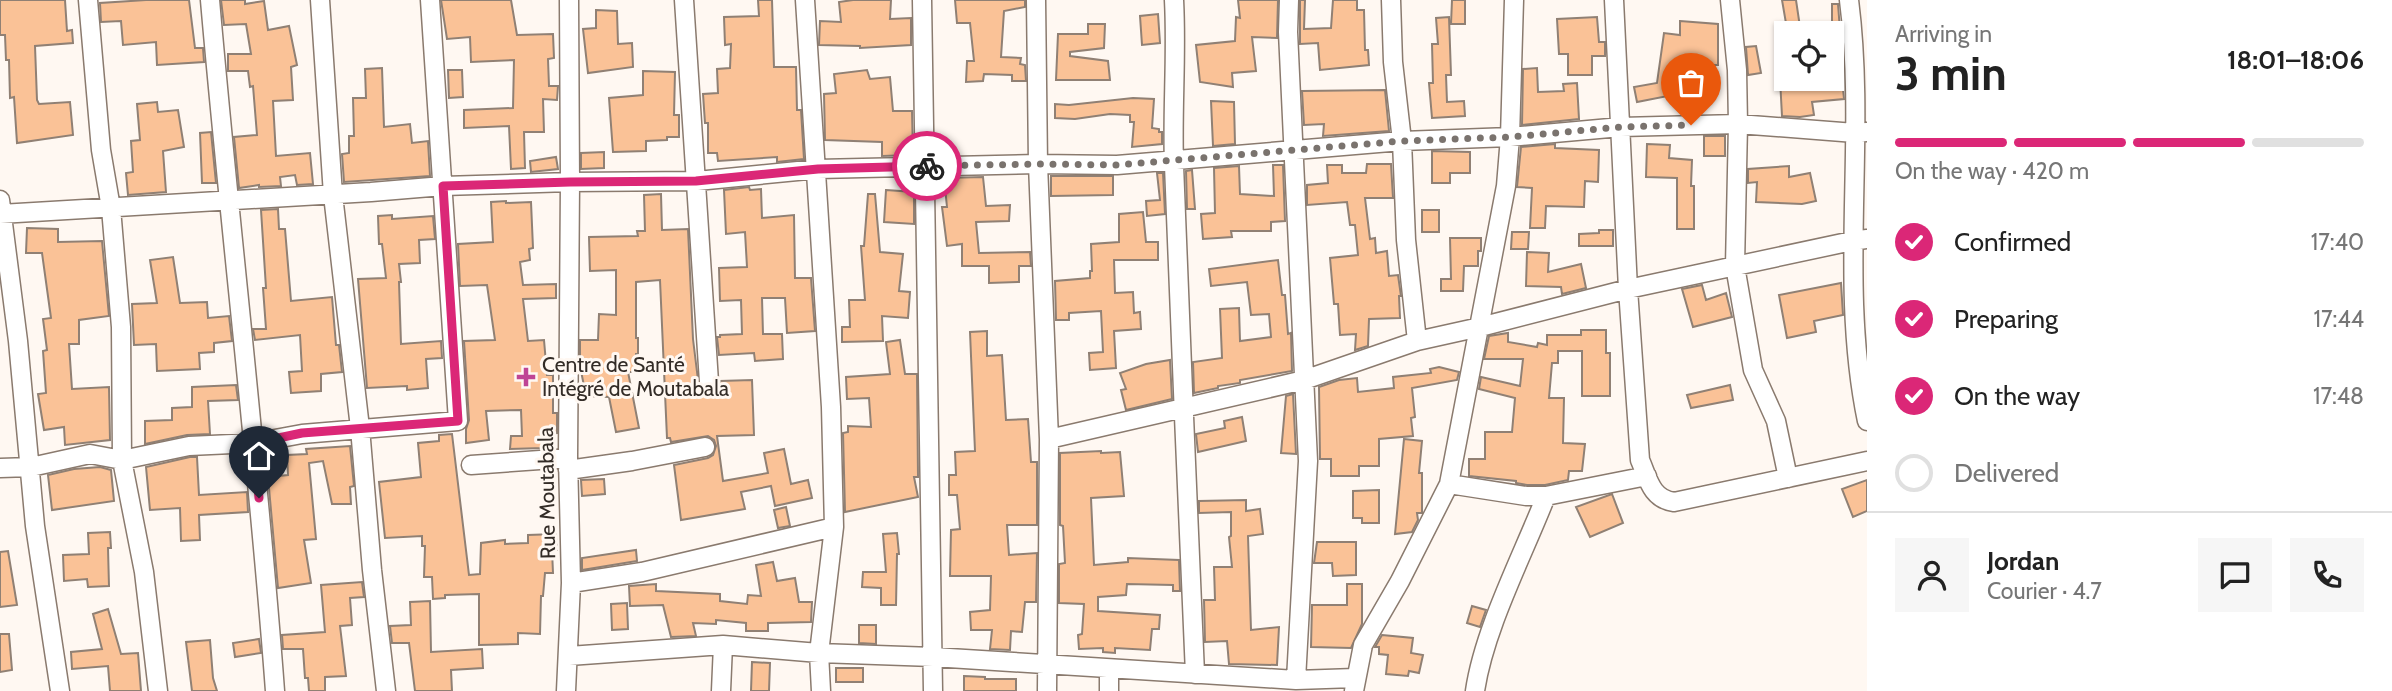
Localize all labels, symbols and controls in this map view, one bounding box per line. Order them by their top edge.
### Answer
text: Arriving in [1895,20,1992,48]
map controls [1774,21,1844,91]
button: locate [1774,21,1844,91]
text: 18:01–18:06 [2227,44,2364,76]
text: 3 min [1895,46,2007,102]
pin [1661,53,1721,125]
icon: bag [1672,64,1710,102]
courier [892,131,962,201]
icon: bike [908,147,946,185]
text: On the way · 420 m [1895,157,2089,185]
icon: check [1895,223,1933,261]
text: Confirmed [1954,226,2071,258]
text: 17:40 [2311,228,2364,256]
icon: check [1895,300,1933,338]
text: Preparing [1954,303,2058,335]
text: 17:44 [2314,305,2364,333]
place label: Centre de Santé Intégré de Moutabala [542,352,729,401]
marker: Centre de Santé Intégré de Moutabala [516,367,536,387]
icon: check [1895,377,1933,415]
text: On the way [1954,380,2080,412]
text: 17:48 [2313,382,2364,410]
pin [229,426,289,498]
street label: Rue Moutabala [533,427,560,559]
icon: home [240,437,278,475]
text: Delivered [1954,457,2059,489]
button: person [1895,538,1969,612]
button: chat [2198,538,2272,612]
button: phone [2290,538,2364,612]
text: Jordan [1987,545,2059,577]
text: Courier · 4.7 [1987,577,2102,605]

